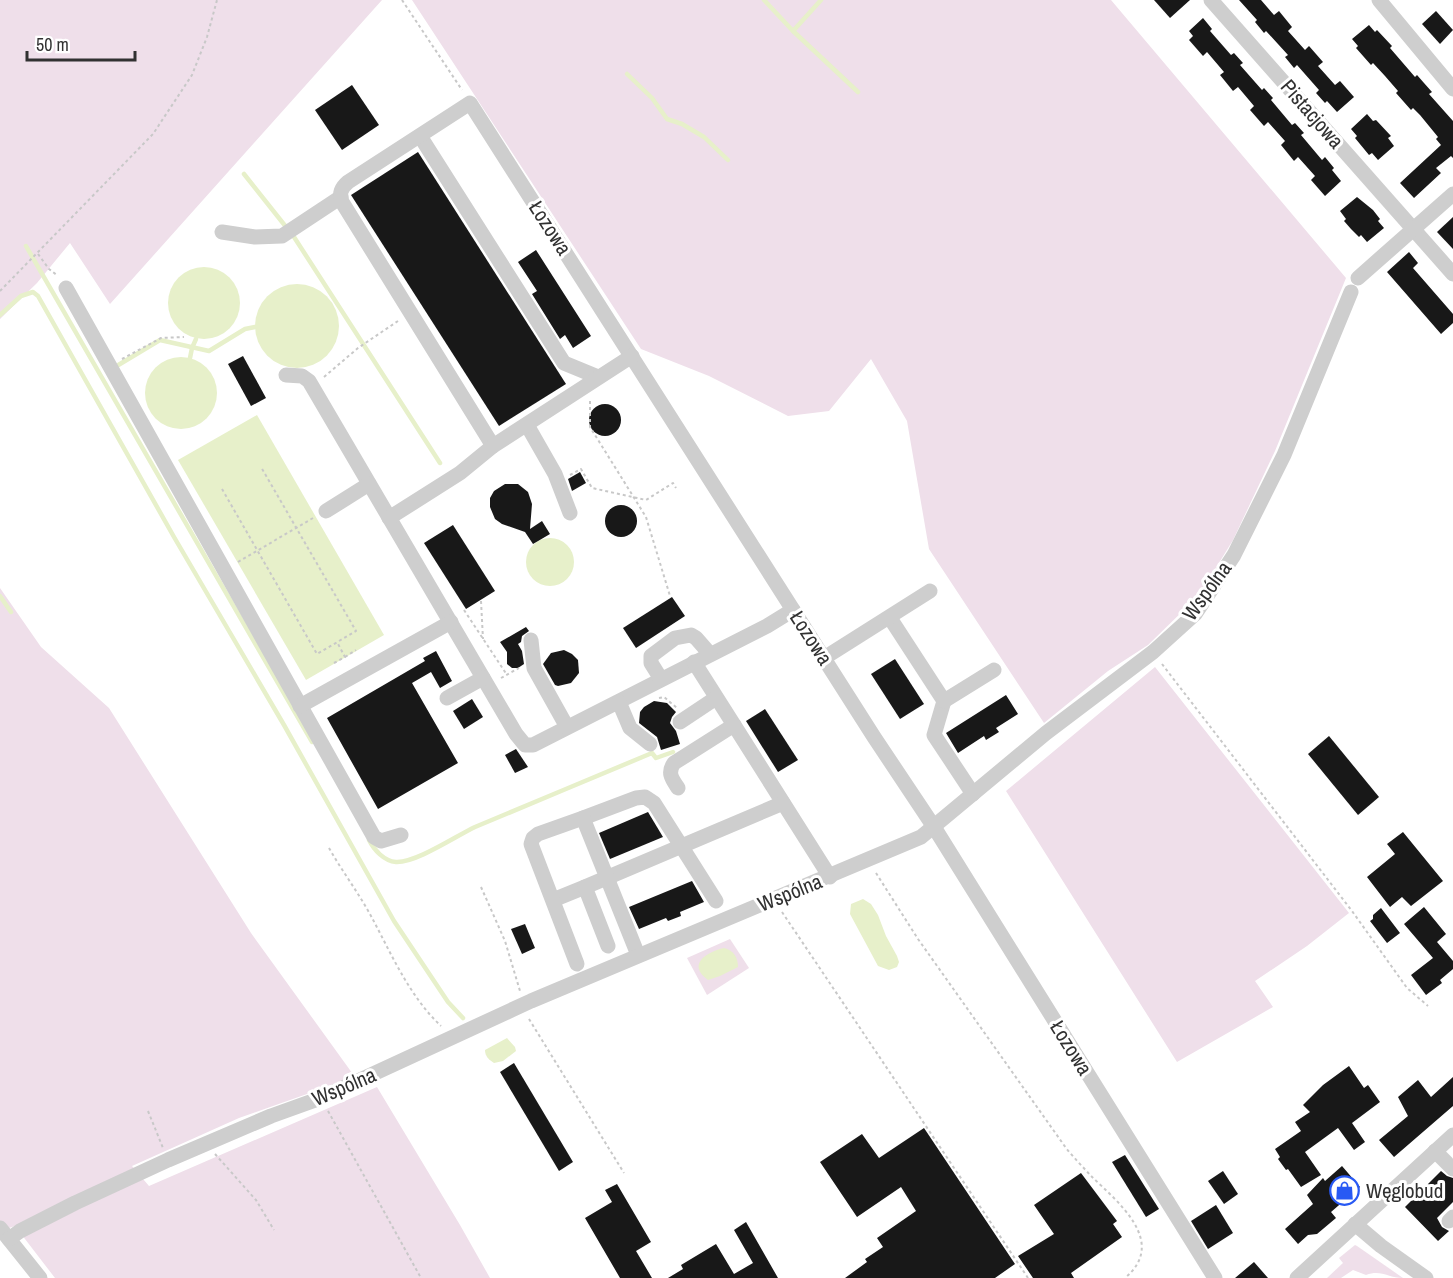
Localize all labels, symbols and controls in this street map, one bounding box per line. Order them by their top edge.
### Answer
scale bar [27,24,135,62]
text: 50 m [36,32,69,57]
street label: Pistacjowa [1274,73,1351,155]
street label: Łozowa [522,195,579,261]
street label: Wspólna [1175,555,1238,626]
street label: Łozowa [783,605,840,671]
street label: Wspólna [753,866,827,919]
street label: Łozowa [1043,1015,1100,1081]
street label: Wspólna [307,1060,381,1113]
shop icon: Węglobud [1329,1175,1361,1207]
place label: Węglobud [1366,1176,1443,1205]

